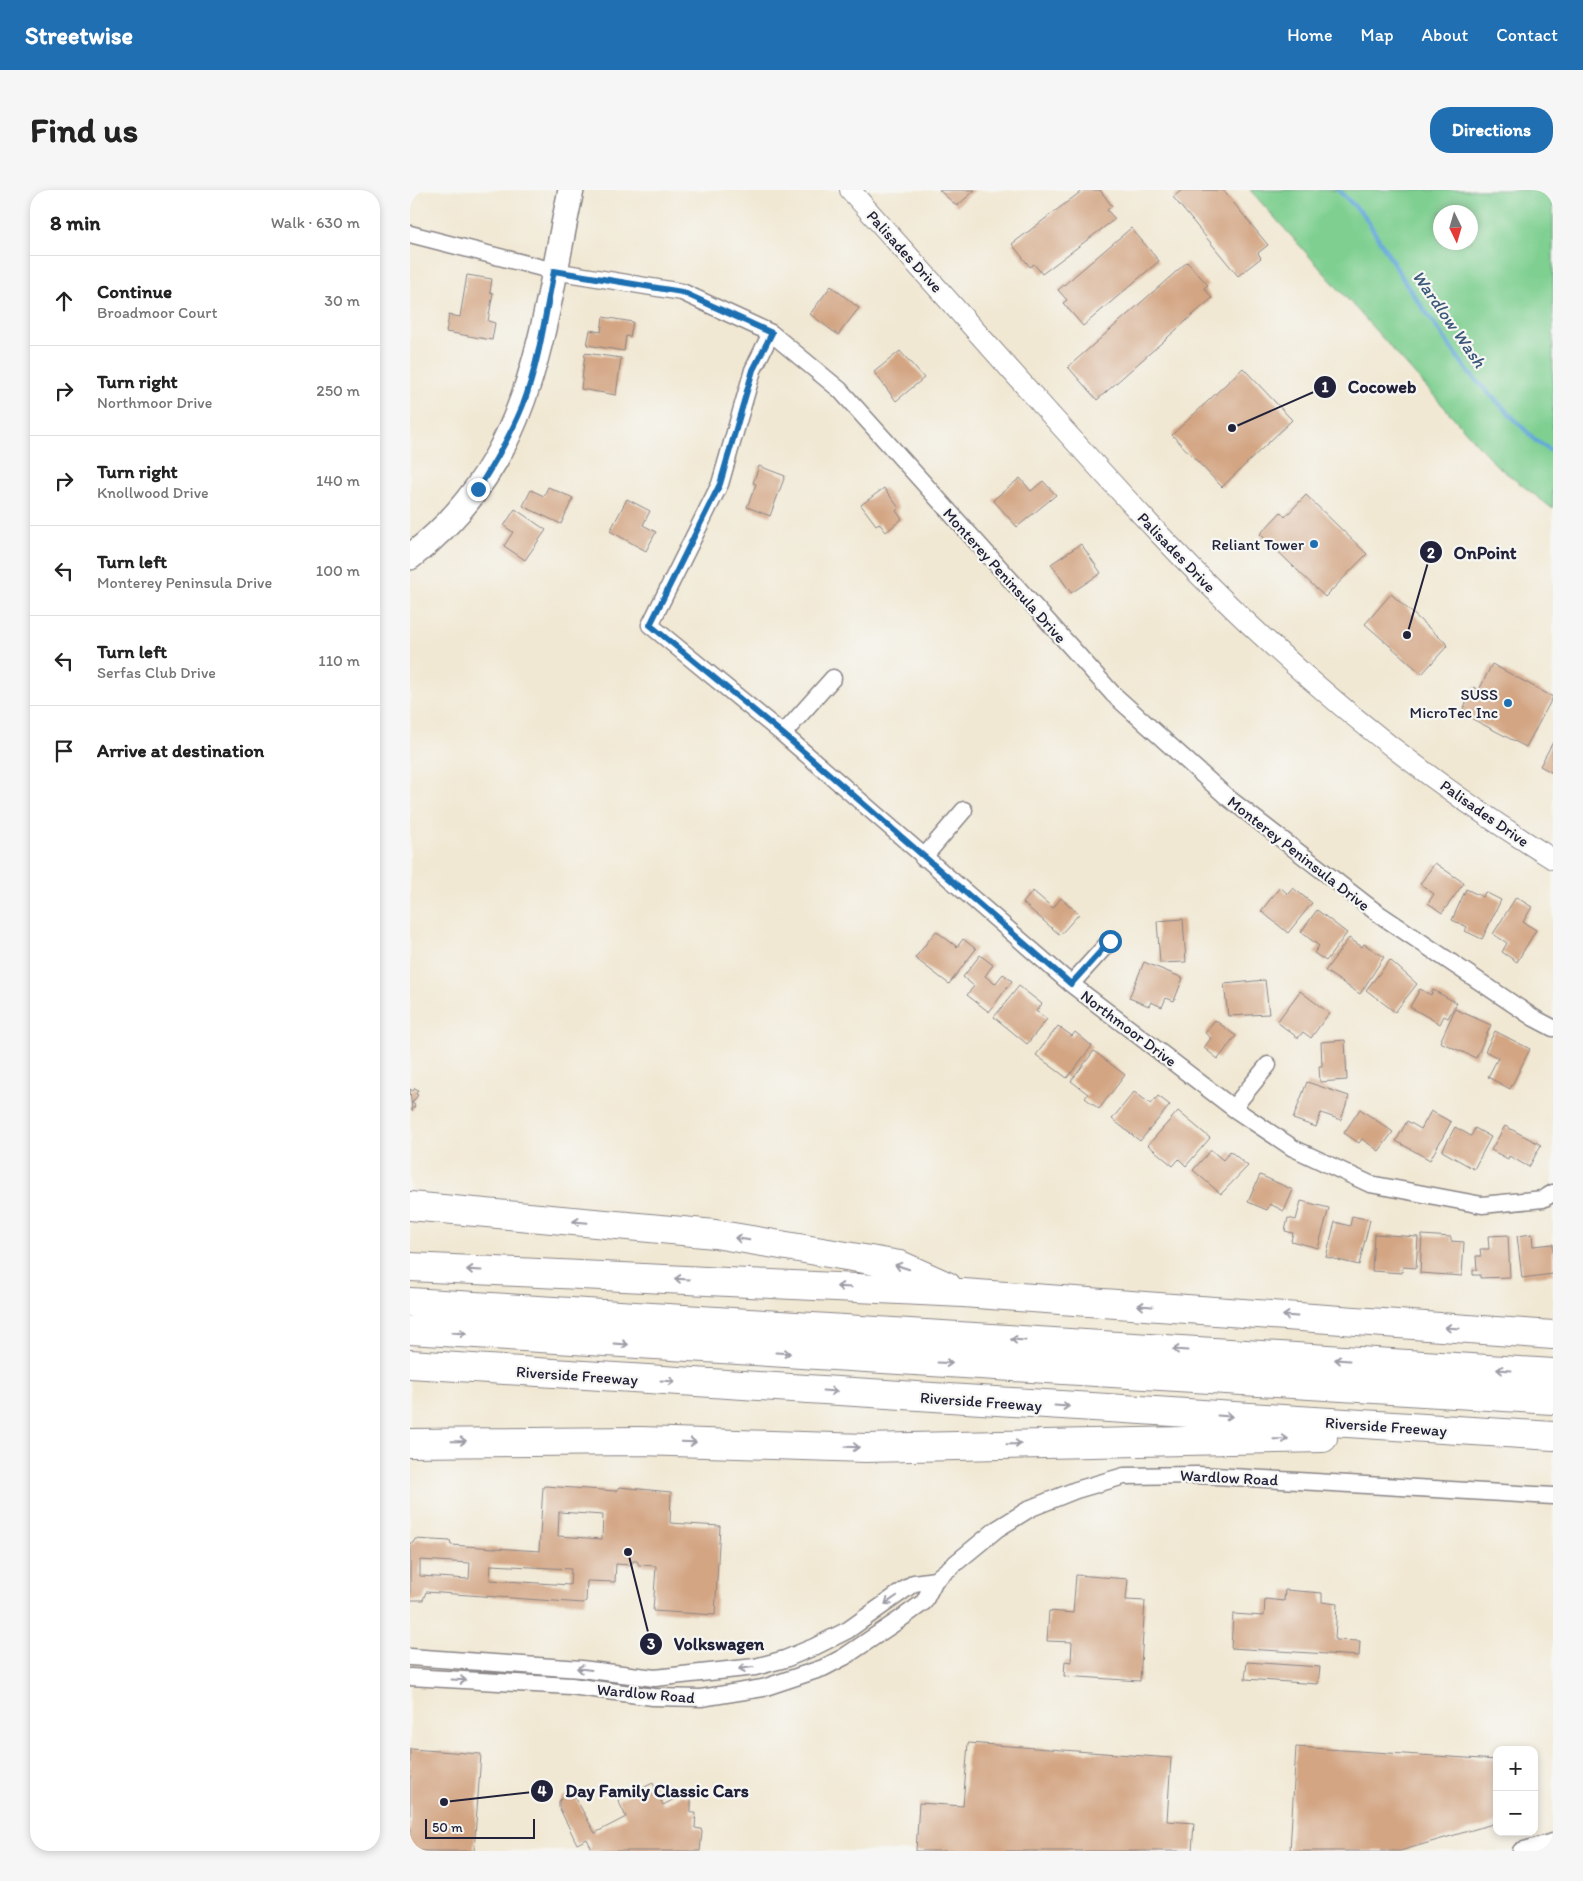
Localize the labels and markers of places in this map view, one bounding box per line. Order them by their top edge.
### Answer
callout: Cocoweb [1313,371,1427,404]
place label: Reliant Tower [1212,535,1304,554]
callout: OnPoint [1418,536,1527,569]
marker: Reliant Tower [1308,538,1320,550]
place label: SUSS MicroTec Inc [1410,685,1498,722]
marker: SUSS MicroTec Inc [1502,697,1514,709]
callout: Volkswagen [639,1627,774,1660]
callout: Day Family Classic Cars [530,1774,759,1807]

